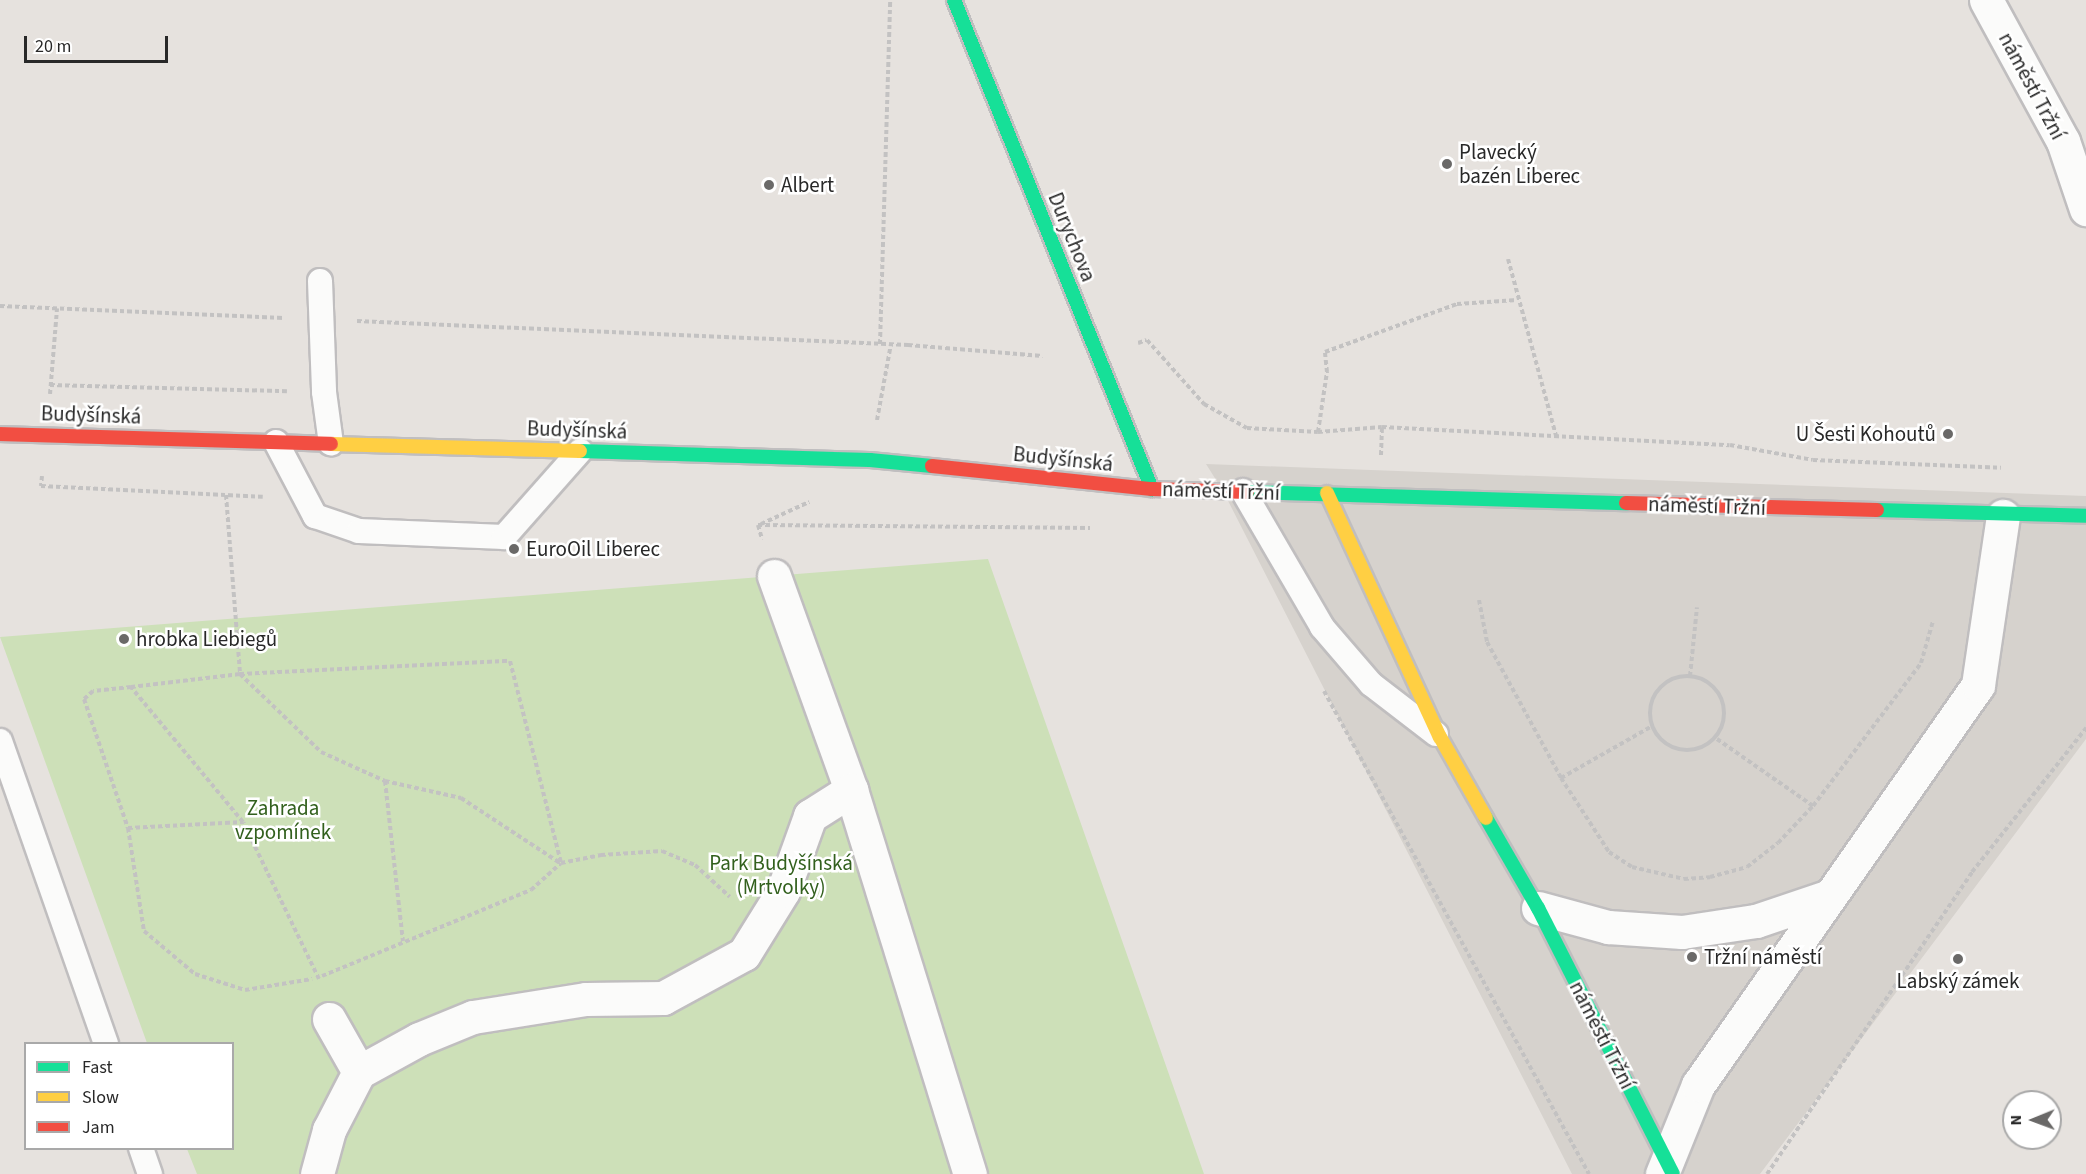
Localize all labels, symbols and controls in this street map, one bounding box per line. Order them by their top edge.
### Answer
scale bar [27,24,171,62]
street label: náměstí Tržní [1993,28,2071,144]
text: 20 m [35,34,71,59]
place label: Plavecký bazén Liberec [1459,139,1580,189]
marker: Plavecký bazén Liberec [1440,157,1454,171]
place label: Albert [781,172,834,198]
marker: Albert [762,178,776,192]
street label: Durychova [1043,189,1101,285]
street label: Budyšínská [40,401,142,429]
street label: Budyšínská [526,416,628,444]
place label: U Šesti Kohoutů [1796,421,1936,447]
marker: U Šesti Kohoutů [1941,427,1955,441]
street label: Budyšínská [1012,441,1114,477]
street label: náměstí Tržní [1162,476,1280,506]
street label: náměstí Tržní [1648,491,1766,521]
place label: EuroOil Liberec [526,536,660,562]
marker: EuroOil Liberec [507,542,521,556]
place label: hrobka Liebiegů [136,626,277,652]
marker: hrobka Liebiegů [117,632,131,646]
park label: Zahrada vzpomínek [235,795,331,845]
park label: Park Budyšínská (Mrtvolky) [709,850,853,900]
place label: Tržní náměstí [1704,944,1822,970]
marker: Tržní náměstí [1685,950,1699,964]
marker: Labský zámek [1951,952,1965,966]
place label: Labský zámek [1897,968,2019,994]
street label: náměstí Tržní [1564,977,1640,1093]
legend [24,1042,234,1150]
text: Fast [82,1055,113,1080]
text: Slow [82,1085,119,1110]
north arrow [2002,1090,2062,1150]
text: Jam [82,1115,115,1140]
text: N [2005,1115,2027,1126]

